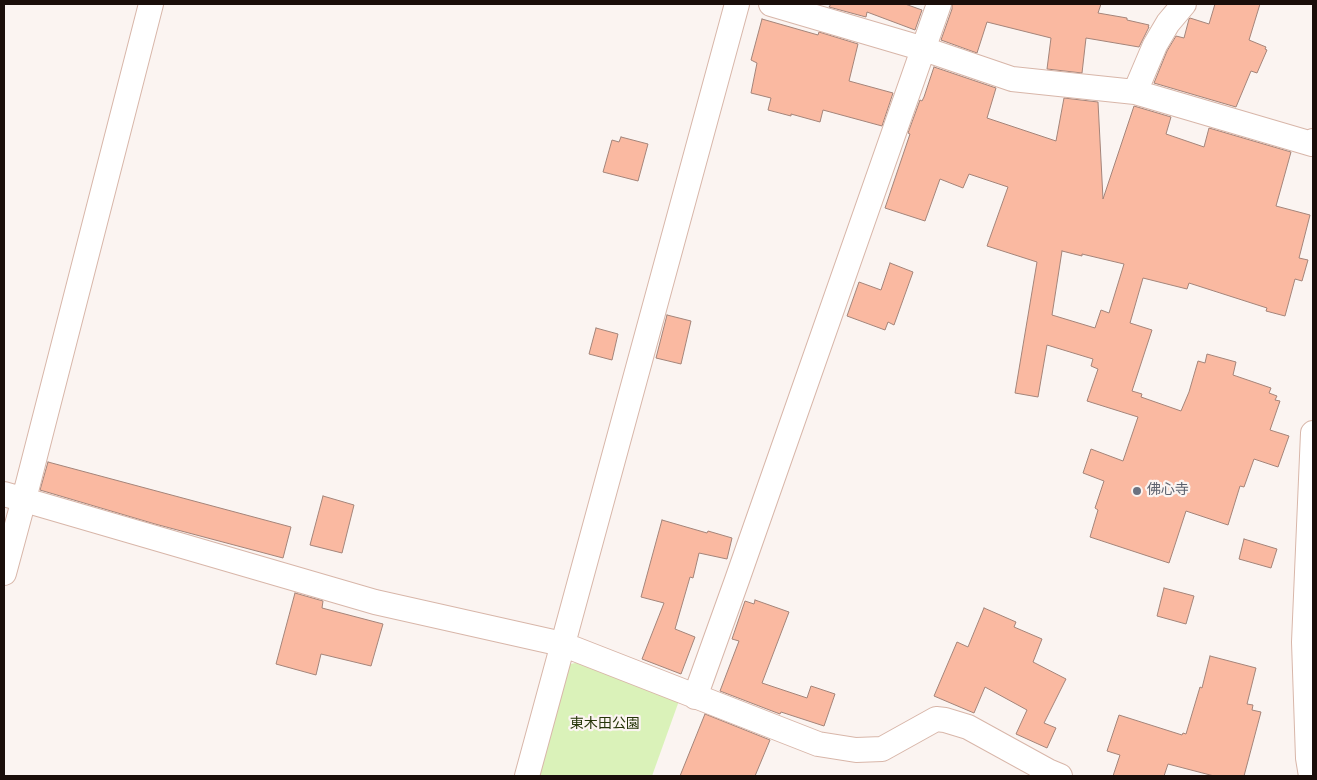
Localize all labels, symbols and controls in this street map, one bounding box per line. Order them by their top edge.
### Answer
place label: 佛心寺 [1147,483,1189,499]
marker: 佛心寺 [1131,485,1143,497]
park label: 東木田公園 [570,717,640,733]

